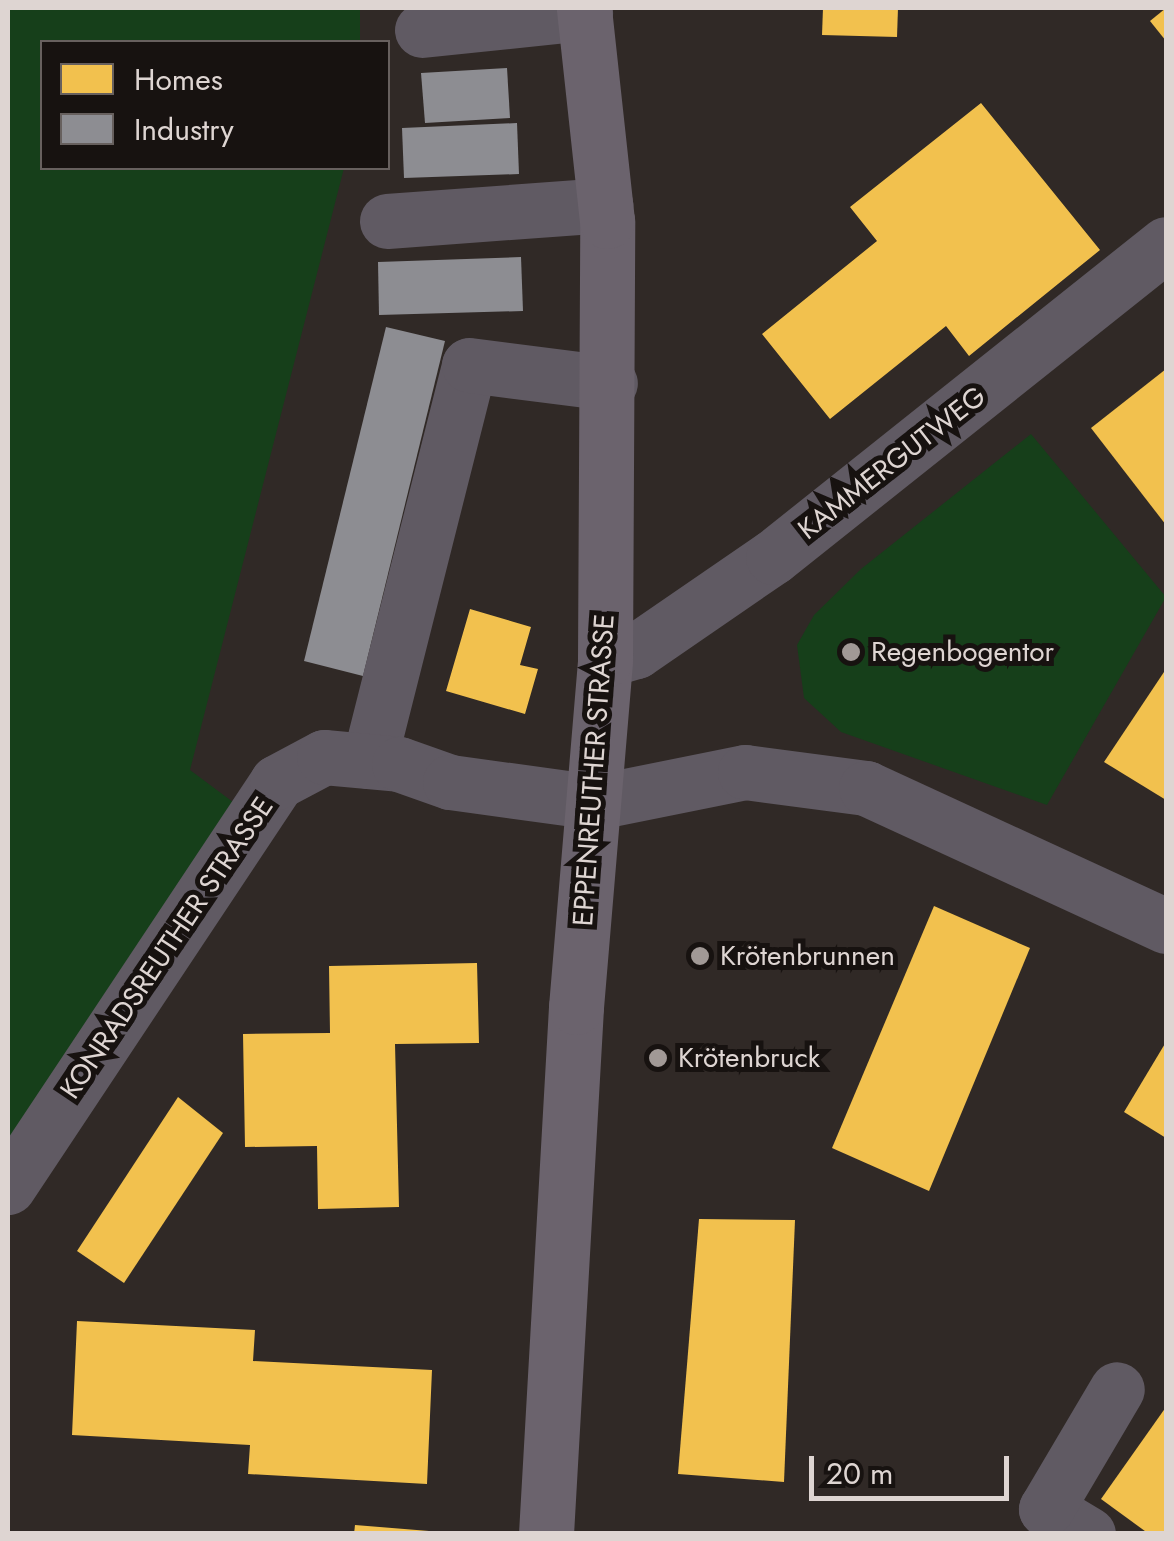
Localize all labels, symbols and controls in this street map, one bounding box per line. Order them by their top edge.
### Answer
legend [40,40,390,170]
text: Homes [134,58,223,101]
text: Industry [134,108,234,151]
street label: KAMMERGUTWEG [792,379,992,547]
street label: EPPENREUTHER STRASSE [566,613,622,927]
place label: Regenbogentor [871,635,1054,669]
marker: Regenbogentor [840,641,862,663]
street label: KONRADSREUTHER STRASSE [53,791,281,1105]
place label: Krötenbrunnen [720,939,895,973]
marker: Krötenbrunnen [689,945,711,967]
place label: Krötenbruck [678,1041,820,1075]
marker: Krötenbruck [647,1047,669,1069]
scale bar [814,1436,1014,1498]
text: 20 m [826,1452,893,1495]

